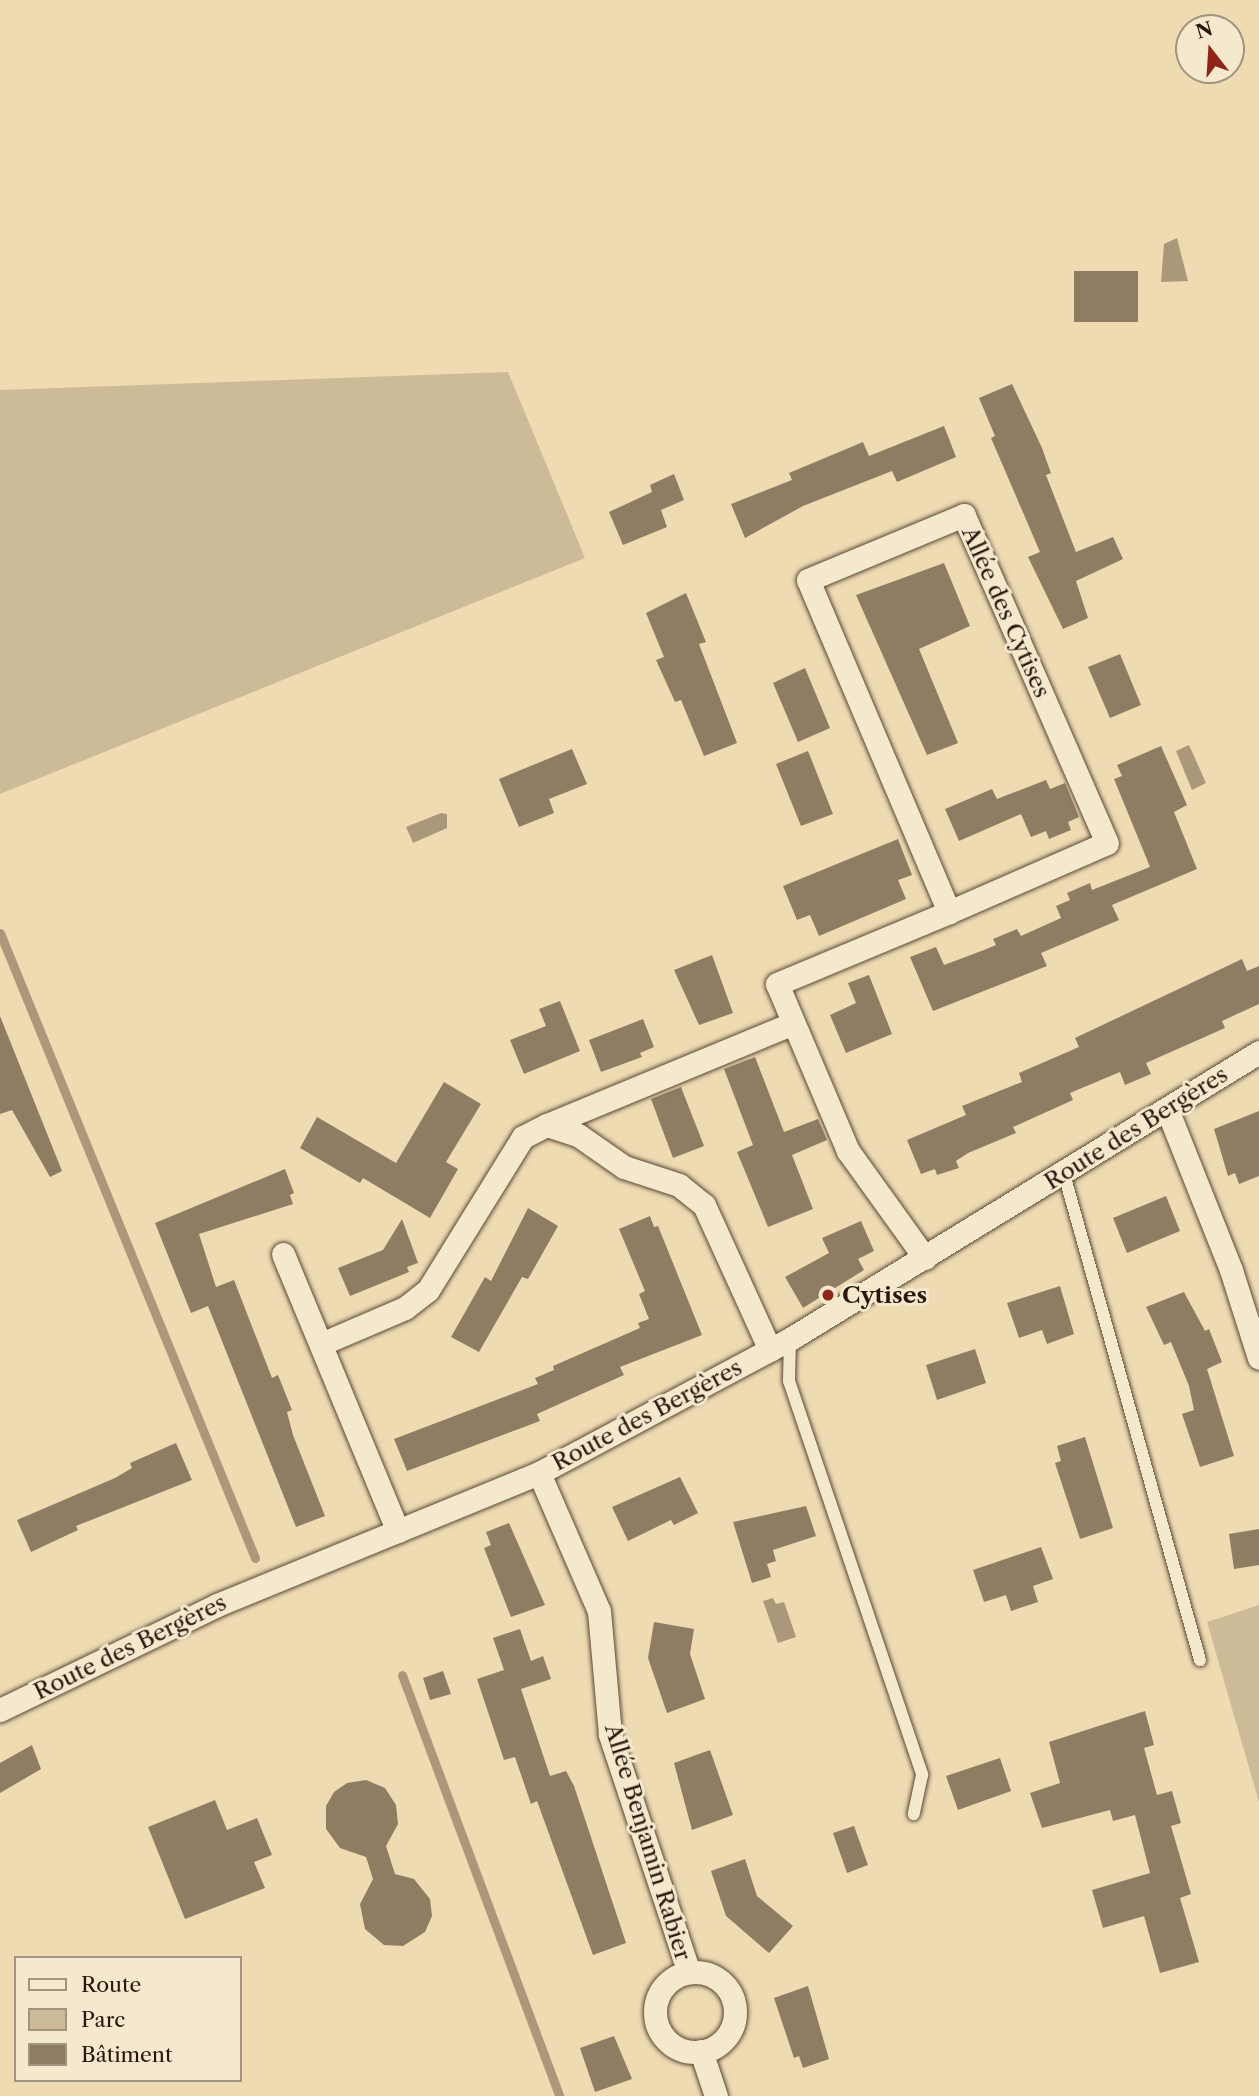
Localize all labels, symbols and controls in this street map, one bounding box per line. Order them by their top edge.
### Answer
north arrow [1175,14,1245,84]
text: N [1193,17,1216,44]
street label: Allée des Cytises [956,522,1056,702]
street label: Route des Bergères [1039,1060,1233,1196]
place label: Cytises [842,1281,927,1309]
marker: Cytises [820,1287,836,1303]
street label: Route des Bergères [547,1353,747,1477]
street label: Route des Bergères [29,1588,231,1706]
street label: Allée Benjamin Rabier [599,1720,697,1964]
legend [14,1956,242,2082]
text: Route [81,1972,141,1997]
text: Parc [81,2007,125,2032]
text: Bâtiment [81,2042,172,2067]

